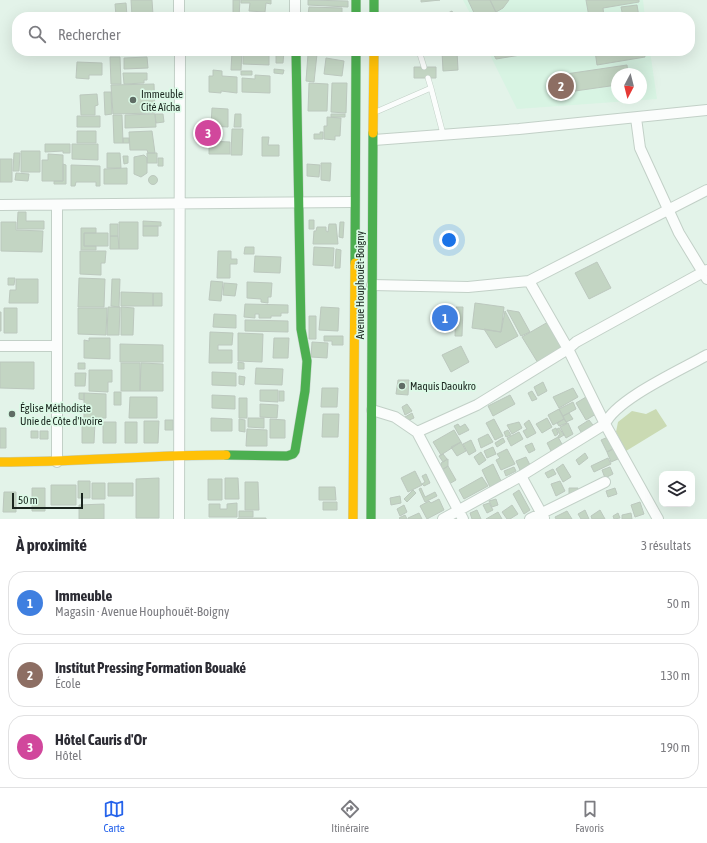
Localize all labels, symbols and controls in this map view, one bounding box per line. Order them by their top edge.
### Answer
search box [12,12,695,56]
icon: search [26,23,48,45]
text: Rechercher [58,26,120,43]
north arrow [611,68,647,104]
pin: 2 [548,71,574,101]
place label: Immeuble Cité Aïcha [141,88,183,113]
marker: Immeuble Cité Aïcha [128,95,138,105]
pin: 3 [195,118,221,148]
street label: Avenue Houphouët-Boigny [354,230,366,339]
your location [439,230,459,250]
pin: 1 [432,303,458,333]
place label: Maquis Daoukro [410,380,476,392]
marker: Maquis Daoukro [397,381,407,391]
place label: Église Méthodiste Unie de Côte d'Ivoire [20,402,102,427]
marker: Église Méthodiste Unie de Côte d'Ivoire [7,409,17,419]
map controls [659,471,695,507]
button: layers [659,471,695,507]
scale bar [12,491,83,510]
text: 50 m [18,494,38,506]
text: À proximité [16,535,87,555]
text: 3 résultats [641,538,691,553]
text: Immeuble [55,587,112,604]
text: 1 [27,596,33,611]
text: 50 m [667,596,690,611]
text: Magasin · Avenue Houphouët-Boigny [55,604,229,619]
text: Institut Pressing Formation Bouaké [55,659,246,676]
text: 2 [27,668,33,683]
text: 130 m [661,668,690,683]
text: École [55,676,81,691]
text: Hôtel Cauris d'Or [55,731,147,748]
text: 3 [27,740,33,755]
text: 190 m [661,740,690,755]
text: Hôtel [55,748,82,763]
tab: Carte [103,798,125,834]
tab: Itinéraire [331,798,369,834]
tab: Favoris [575,798,604,834]

